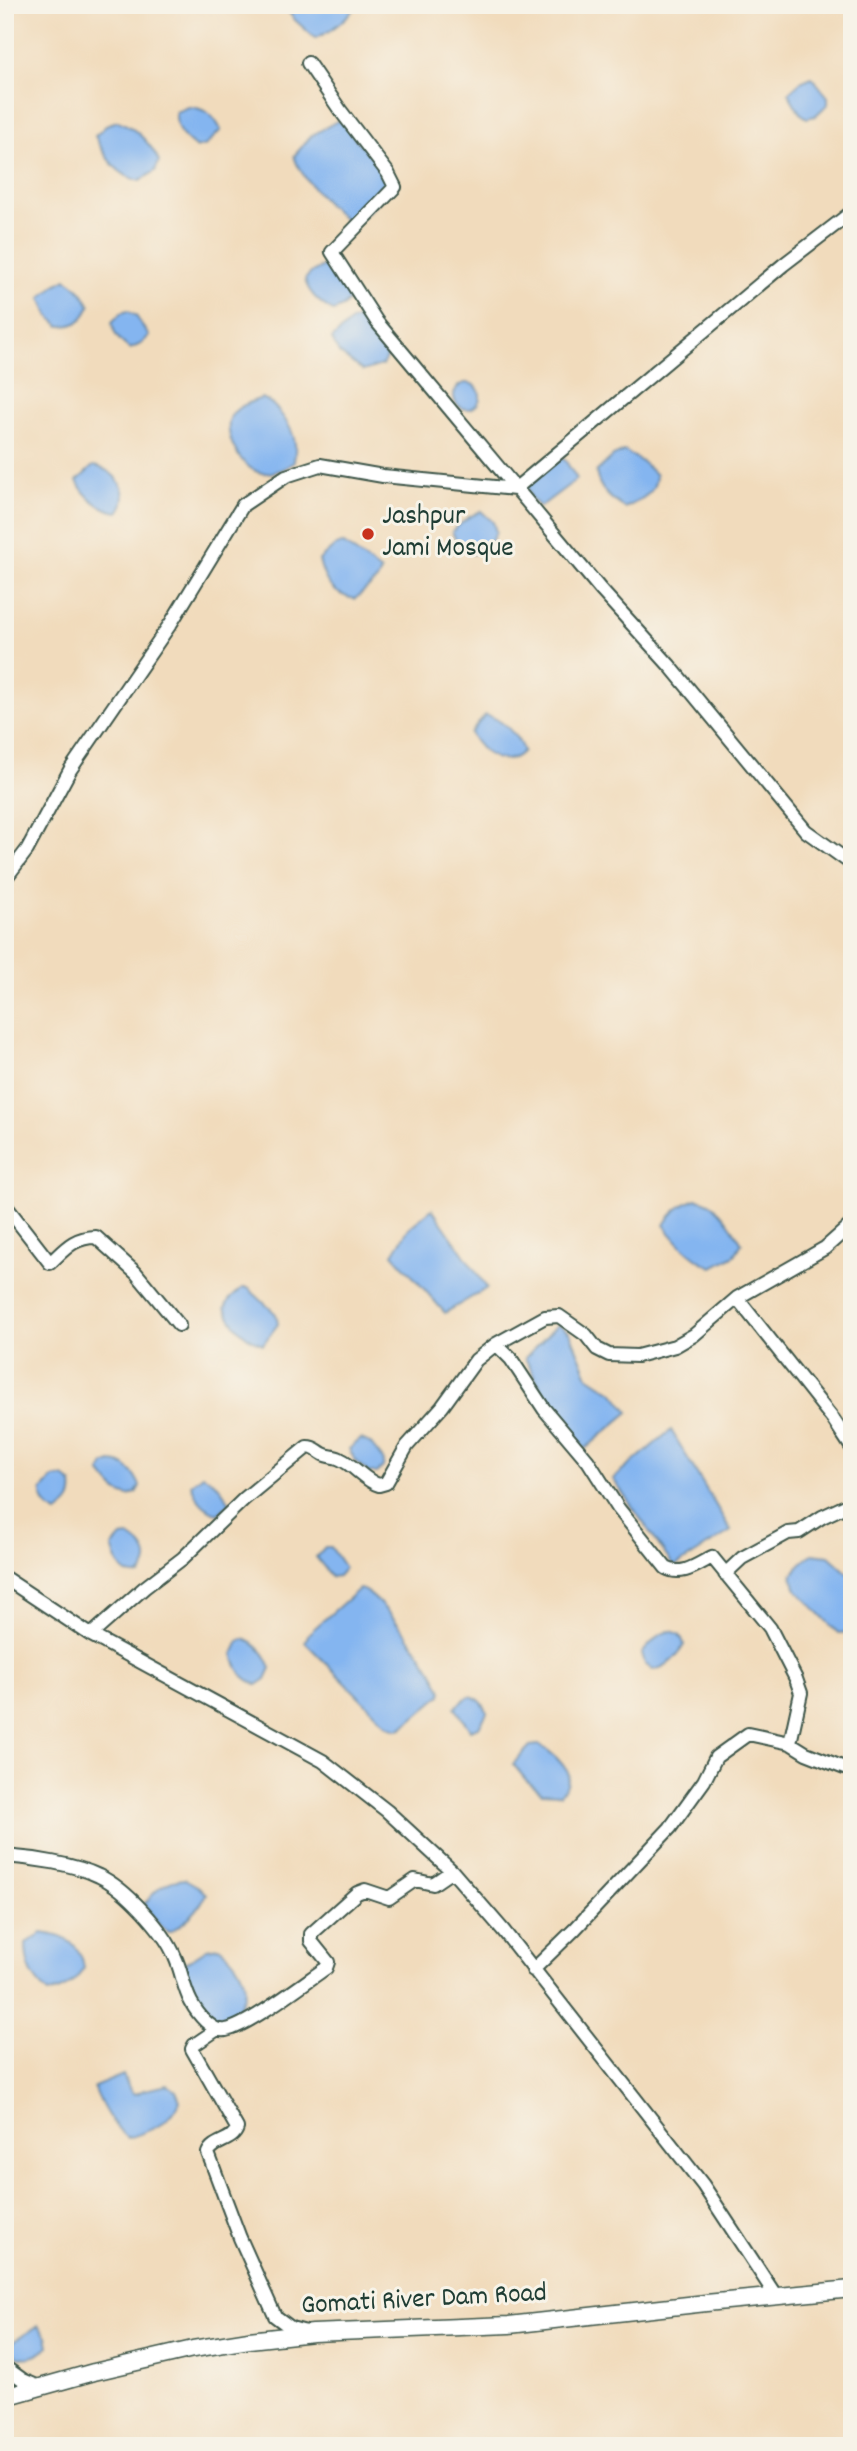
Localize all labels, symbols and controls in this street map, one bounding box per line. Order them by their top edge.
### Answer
place label: Jashpur Jami Mosque [382,498,514,570]
marker: Jashpur Jami Mosque [360,526,376,542]
street label: Gomati River Dam Road [300,2275,548,2327]

